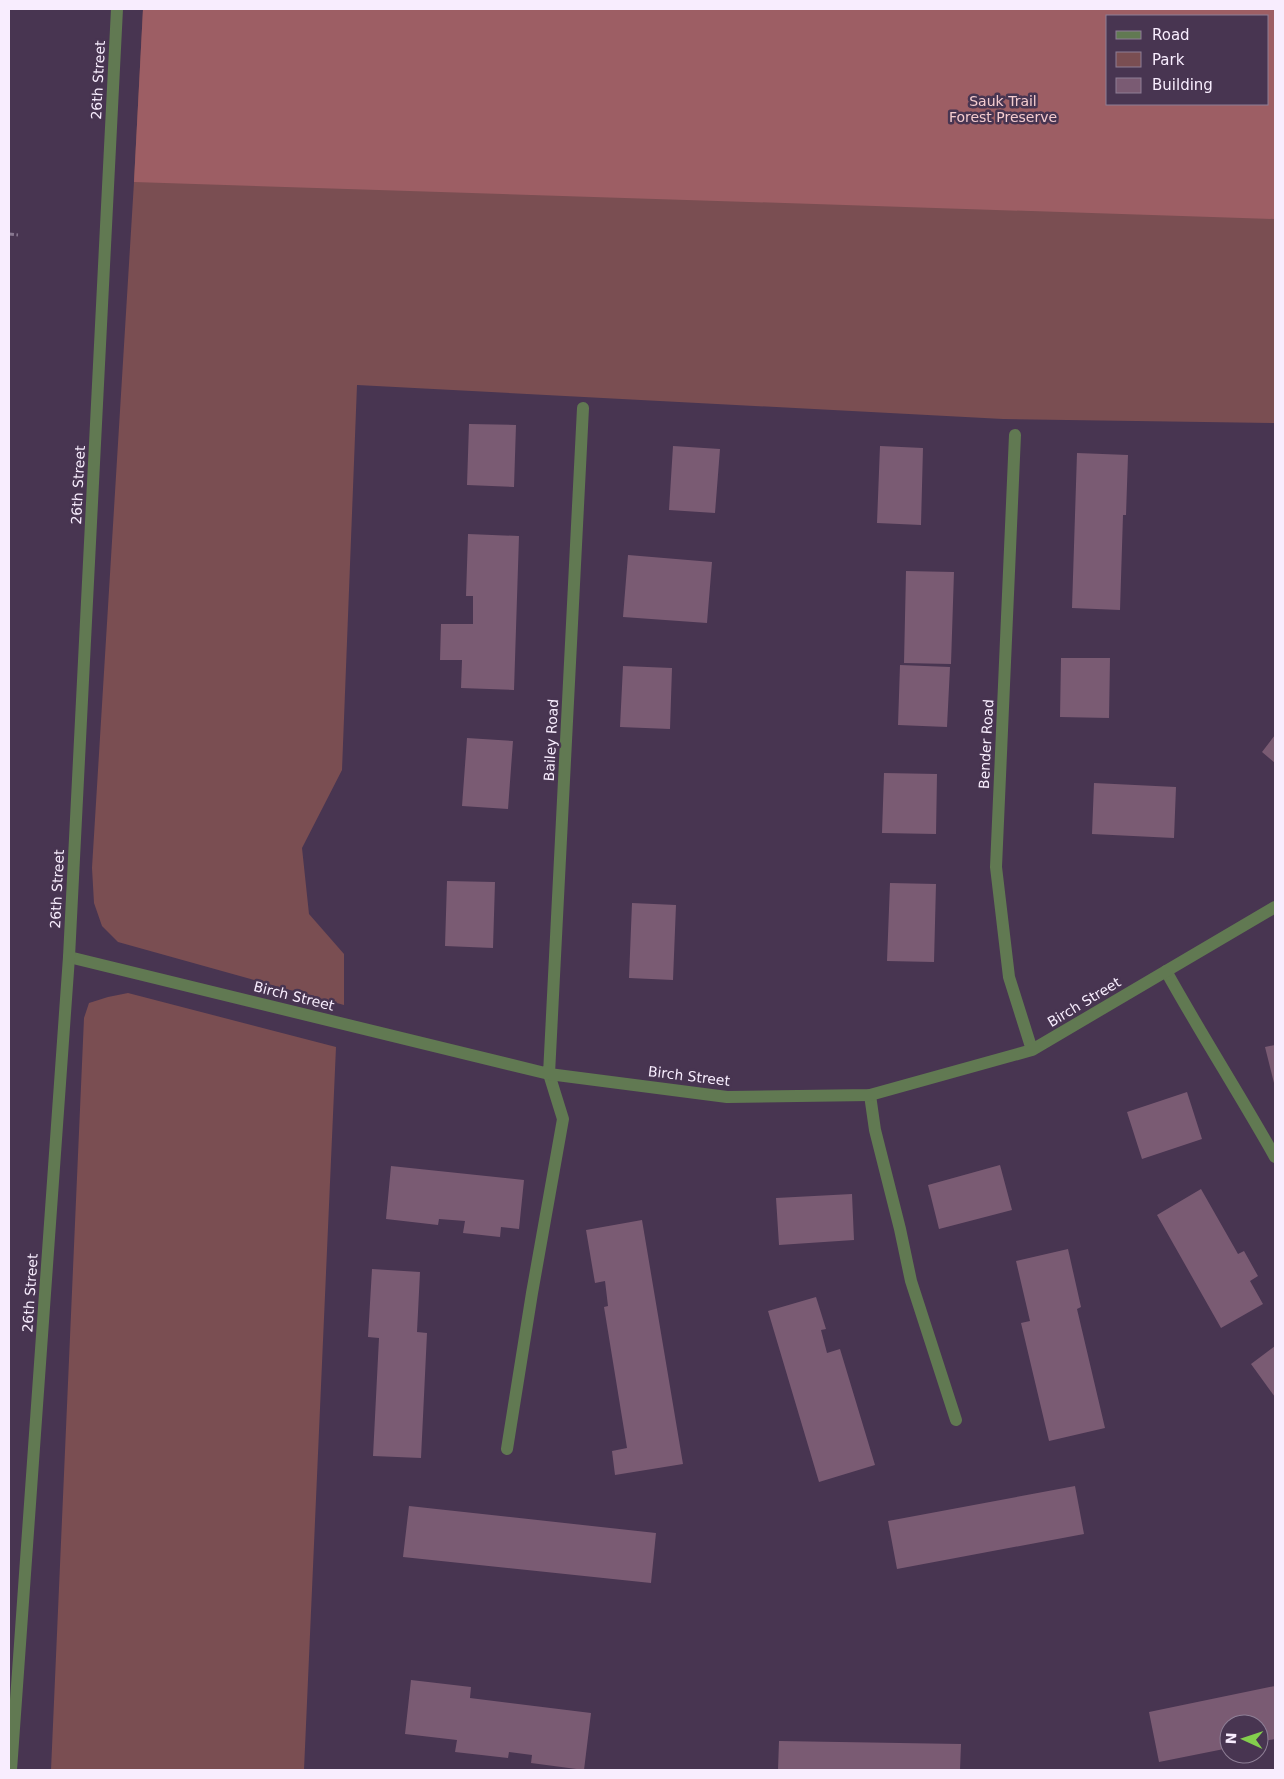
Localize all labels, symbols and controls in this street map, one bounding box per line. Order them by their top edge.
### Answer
legend [1106,15,1269,105]
text: Road [1152,26,1190,44]
street label: 26th Street [88,40,108,120]
text: Park [1152,51,1185,69]
text: Building [1152,76,1213,94]
park label: Sauk Trail Forest Preserve [949,93,1057,125]
street label: 26th Street [68,445,88,525]
street label: Bailey Road [541,698,561,782]
street label: Bender Road [976,699,996,789]
street label: 26th Street [47,849,67,929]
street label: Birch Street [1045,974,1124,1030]
street label: Birch Street [252,978,336,1014]
street label: Birch Street [647,1063,731,1089]
street label: 26th Street [19,1252,41,1333]
north arrow [1219,1714,1269,1764]
text: N [1223,1732,1239,1745]

